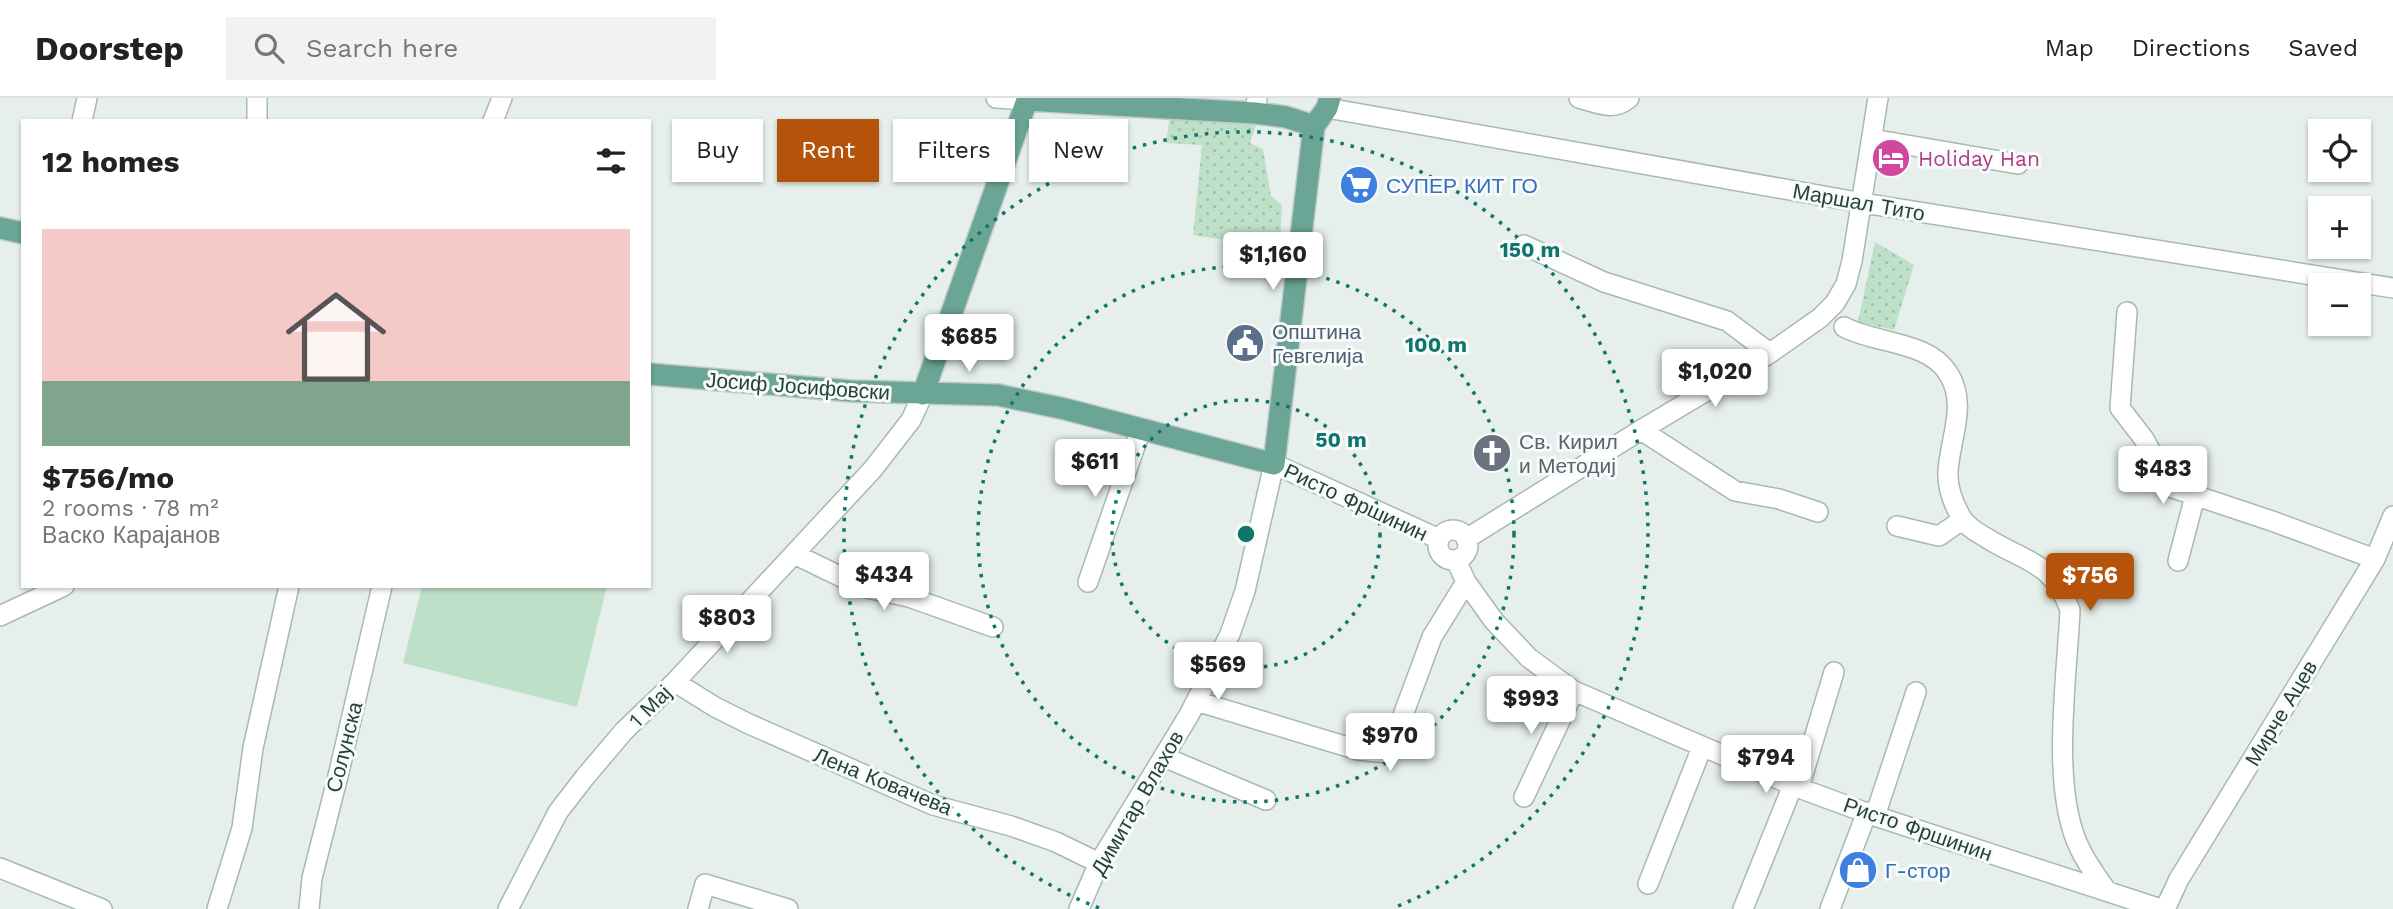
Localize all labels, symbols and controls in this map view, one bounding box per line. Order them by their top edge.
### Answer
search box [226,17,716,80]
text: Doorstep [35,29,184,68]
icon: search [250,29,288,67]
text: Search here [306,33,458,63]
text: Map [2045,34,2094,62]
text: Directions [2132,34,2250,62]
text: Saved [2288,34,2358,62]
chip: Buy [672,119,763,182]
chip: Rent [777,119,879,182]
chip: Filters [893,119,1015,182]
chip: New [1029,119,1128,182]
map controls [2308,119,2371,336]
button: locate [2308,119,2371,182]
hotel icon: Holiday Han [1870,137,1912,179]
icon: filters [592,142,630,180]
text: 12 homes [42,144,180,179]
place label: Holiday Han [1918,146,2040,171]
supermarket icon: СУПЕР КИТ ГО [1338,164,1380,206]
place label: СУПЕР КИТ ГО [1386,173,1538,198]
street label: Маршал Тито [1791,178,1927,226]
button: + [2308,196,2371,259]
pin: $1,160 [1216,232,1330,292]
text: 150 m [1500,237,1560,262]
text: $1,160 [1239,241,1307,268]
button: − [2308,273,2371,336]
icon: home [273,274,399,400]
pin: $685 [928,314,1010,374]
place label: Општина Гевгелија [1272,319,1364,368]
public building icon: Општина Гевгелија [1224,322,1266,364]
text: $685 [941,323,997,350]
text: 100 m [1405,332,1467,357]
pin: $1,020 [1658,350,1772,409]
text: $1,020 [1678,358,1752,385]
street label: Јосиф Јосифовски [705,367,891,405]
text: 50 m [1315,427,1367,452]
place label: Св. Кирил и Методиј [1519,429,1618,478]
church icon: Св. Кирил и Методиј [1471,432,1513,474]
pin: $611 [1054,440,1136,499]
pin: $483 [2122,446,2204,506]
text: $611 [1071,448,1119,475]
text: $483 [2134,455,2192,482]
street label: Ристо Фршинин [1280,458,1432,546]
text: $756/mo [42,460,174,495]
text: 2 rooms · 78 m² [42,495,219,522]
text: Вaско Карајанов [42,522,220,549]
centre of rings [1234,522,1258,546]
pin: $434 [843,552,925,612]
pin: $756 [2049,554,2131,613]
text: $434 [855,561,913,588]
text: $756 [2062,562,2118,589]
pin: $803 [686,596,768,655]
text: $803 [698,604,756,631]
pin: $569 [1177,642,1259,702]
text: $569 [1190,651,1246,678]
street label: Мирче Ацев [2240,656,2322,770]
pin: $993 [1490,676,1572,736]
street label: 1 Мај [624,680,676,732]
text: $993 [1503,685,1559,712]
street label: Солунска [321,699,367,795]
pin: $970 [1349,714,1431,773]
text: $970 [1362,722,1418,749]
street label: Димитар Влахов [1085,726,1189,880]
pin: $794 [1725,736,1807,795]
street label: Лена Ковачева [810,742,956,820]
text: $794 [1737,744,1795,771]
street label: Ристо Фршинин [1840,792,1996,866]
shop icon: Г-стор [1837,849,1879,891]
place label: Г-стор [1885,858,1950,883]

